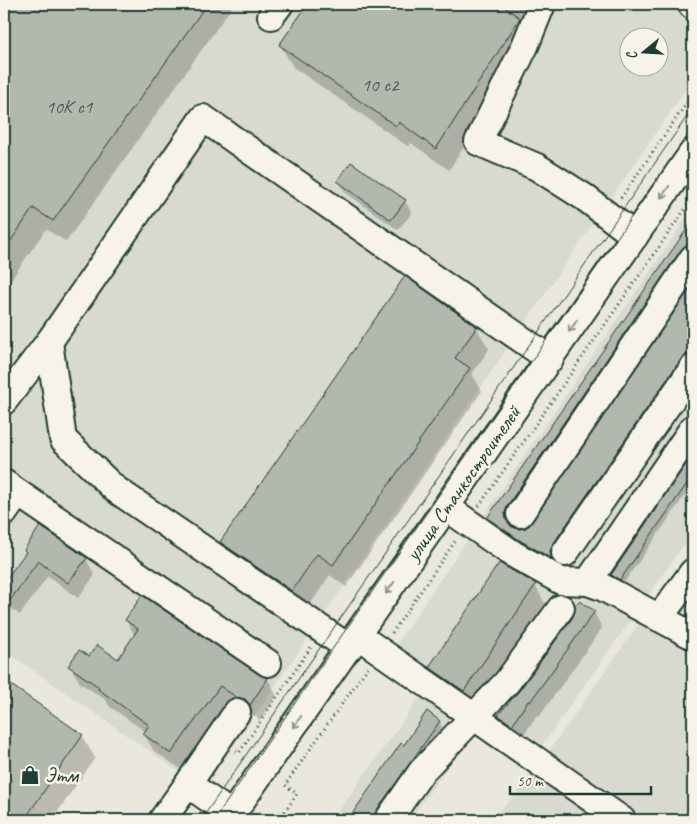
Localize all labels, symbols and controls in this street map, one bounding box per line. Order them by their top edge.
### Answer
north arrow [620,28,670,78]
text: С [622,48,641,62]
house number: 10 с2 [362,73,400,97]
house number: 10К с1 [46,95,94,119]
one-way arrow [660,185,670,199]
one-way arrow [568,318,578,332]
street label: улица Станкостроителей [399,399,527,567]
one-way arrow [385,581,395,595]
one-way arrow [292,714,302,728]
place label: Этм [45,762,80,788]
shop icon: Этм [19,764,41,786]
scale bar [510,764,651,796]
text: 50 m [517,772,544,791]

